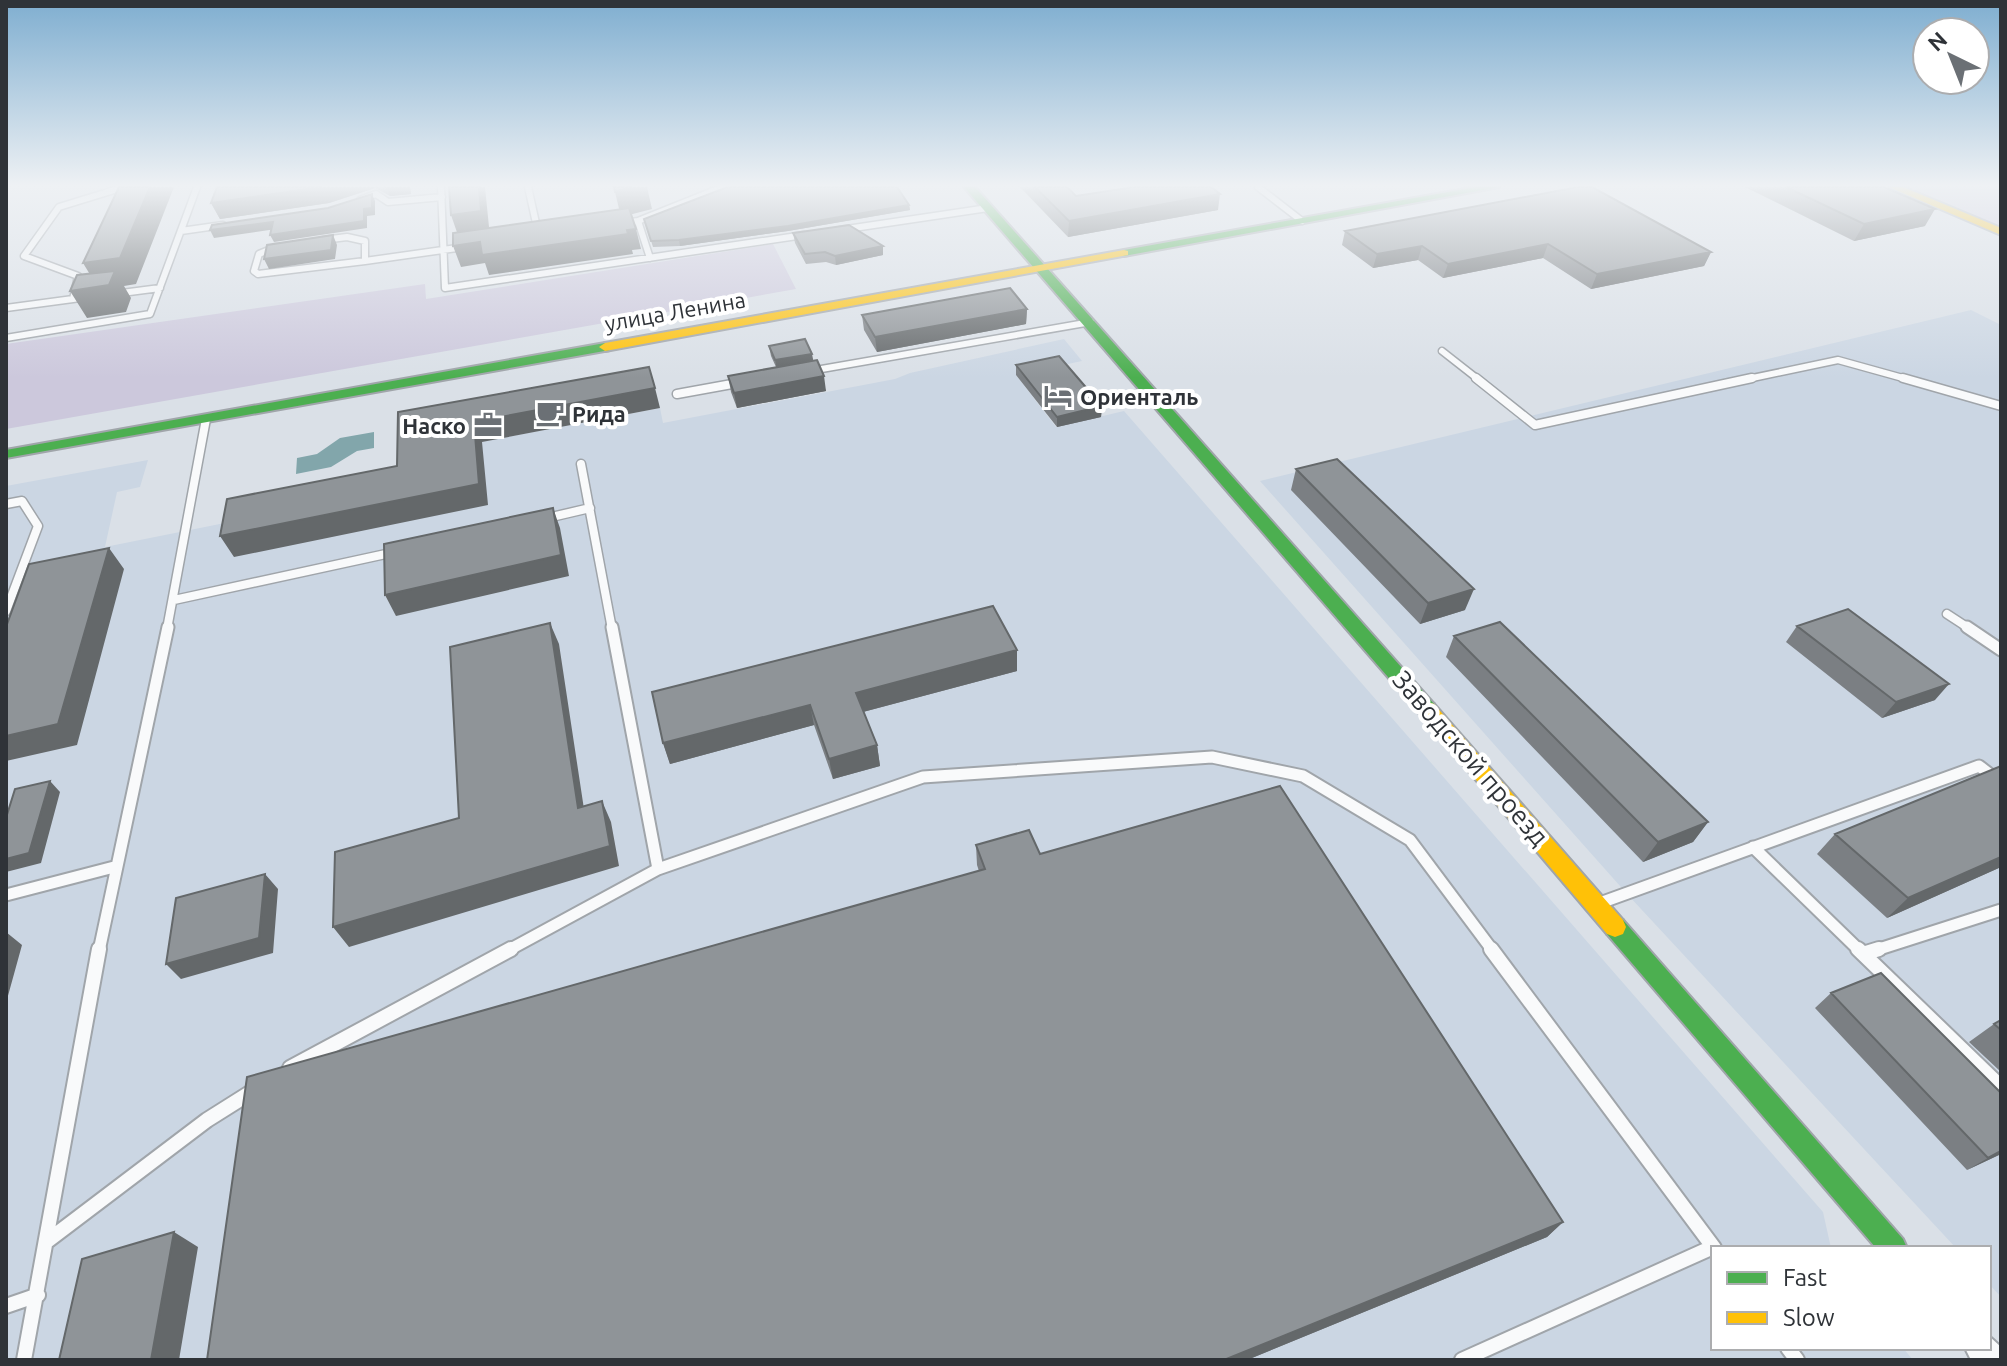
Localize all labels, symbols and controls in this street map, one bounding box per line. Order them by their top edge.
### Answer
north arrow [1911,16,1991,96]
text: N [1922,26,1952,56]
street label: улица Ленина [603,286,747,336]
hotel icon: Ориенталь [1043,381,1073,411]
place label: Ориенталь [1080,384,1198,409]
cafe icon: Рида [535,398,565,428]
place label: Рида [572,401,626,426]
office icon: Наско [473,410,503,440]
place label: Наско [402,413,466,438]
street label: Заводской проезд [1387,665,1555,851]
legend [1711,1246,1991,1350]
text: Fast [1783,1264,1827,1291]
text: Slow [1783,1304,1835,1331]

